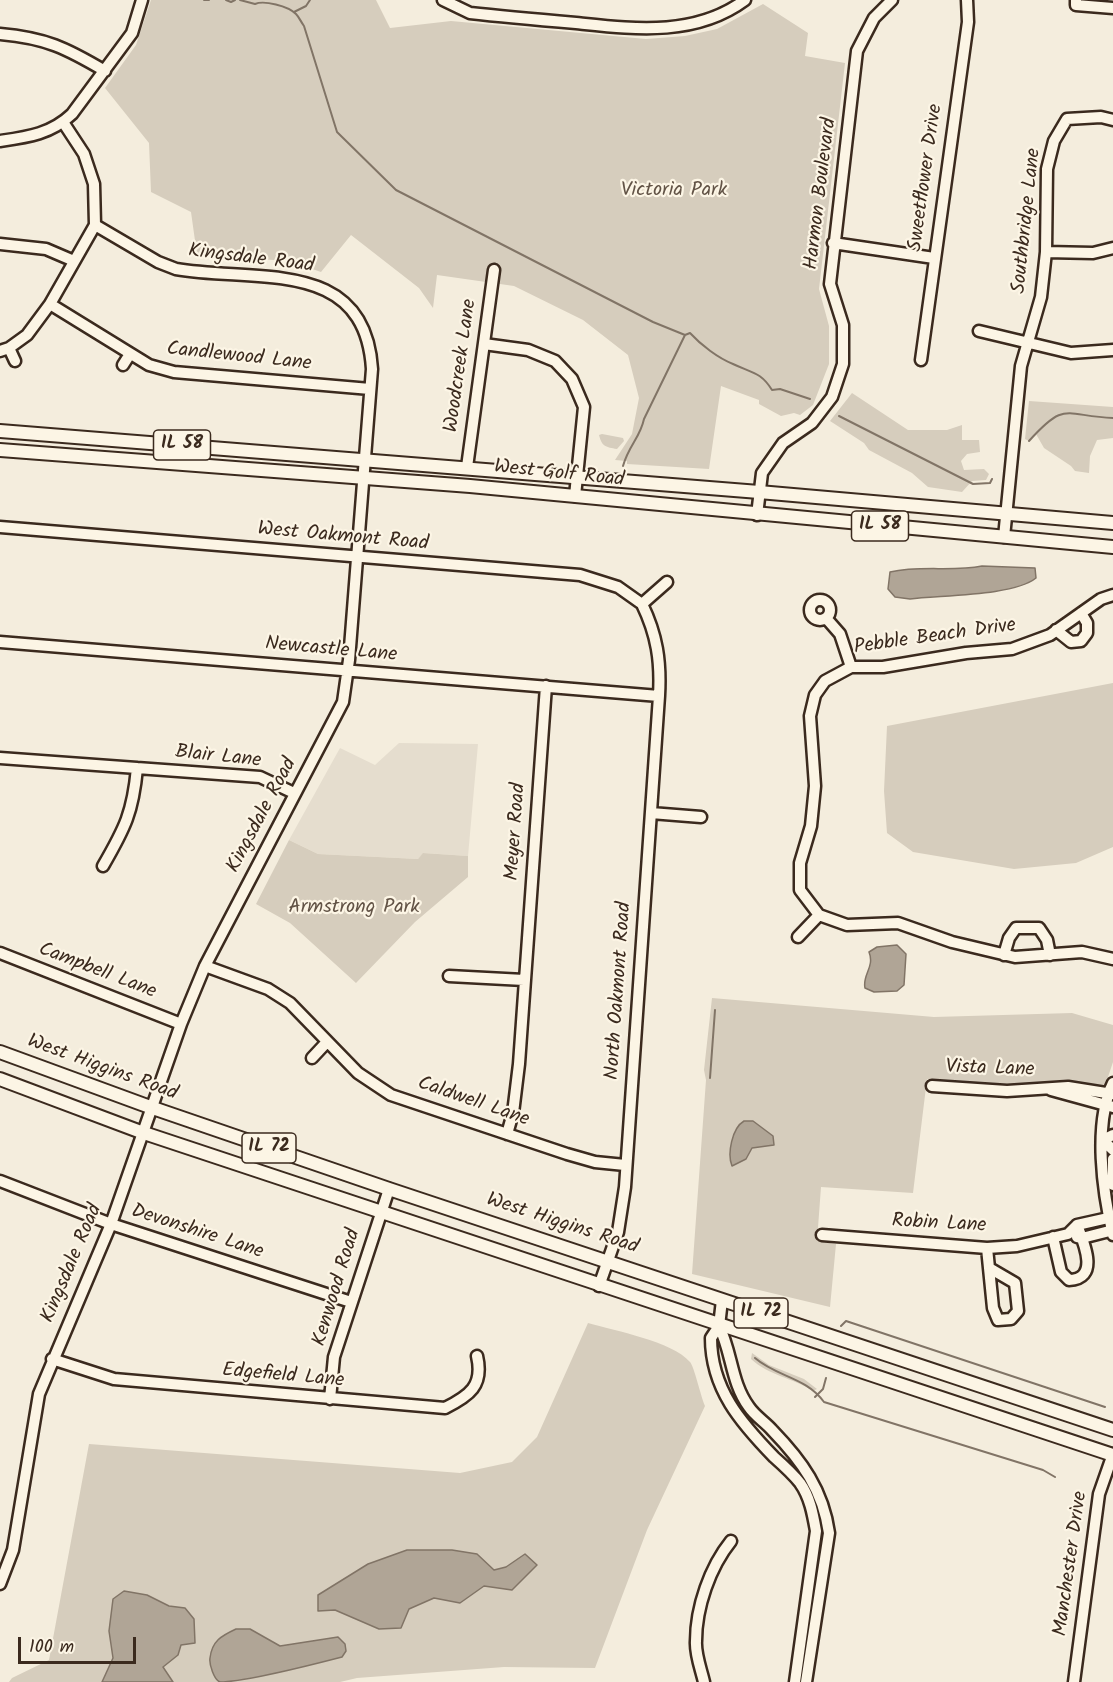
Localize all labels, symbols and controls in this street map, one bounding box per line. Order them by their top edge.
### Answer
street label: Sweetflower Drive [905,103,949,253]
street label: Harmon Boulevard [801,117,843,271]
street label: Southbridge Lane [1008,147,1048,295]
park label: Victoria Park [621,180,727,204]
street label: Kingsdale Road [187,240,315,280]
street label: Woodcreek Lane [441,298,483,434]
street label: Candlewood Lane [165,338,313,378]
road number: IL 58 [154,430,210,460]
street label: West Golf Road [493,456,625,494]
road number: IL 58 [852,511,908,541]
street label: West Oakmont Road [257,519,429,557]
street label: Pebble Beach Drive [852,615,1018,661]
street label: Newcastle Lane [264,633,398,669]
street label: Blair Lane [174,742,262,774]
street label: Kingsdale Road [223,754,303,878]
street label: Meyer Road [502,782,532,882]
park label: Armstrong Park [288,897,420,921]
street label: North Oakmont Road [602,901,638,1081]
street label: Campbell Lane [35,939,159,1005]
street label: West Higgins Road [24,1031,180,1107]
street label: Vista Lane [945,1056,1035,1084]
street label: Caldwell Lane [414,1073,532,1133]
road number: IL 72 [242,1133,296,1163]
street label: West Higgins Road [483,1189,641,1261]
street label: Devonshire Lane [128,1200,266,1266]
street label: Kingsdale Road [37,1201,109,1327]
street label: Robin Lane [891,1211,987,1239]
street label: Kenwood Road [309,1227,367,1349]
road number: IL 72 [734,1298,788,1328]
street label: Edgefield Lane [221,1360,345,1394]
street label: Manchester Drive [1050,1490,1094,1638]
scale bar [21,1625,140,1663]
text: 100 m [29,1633,74,1662]

